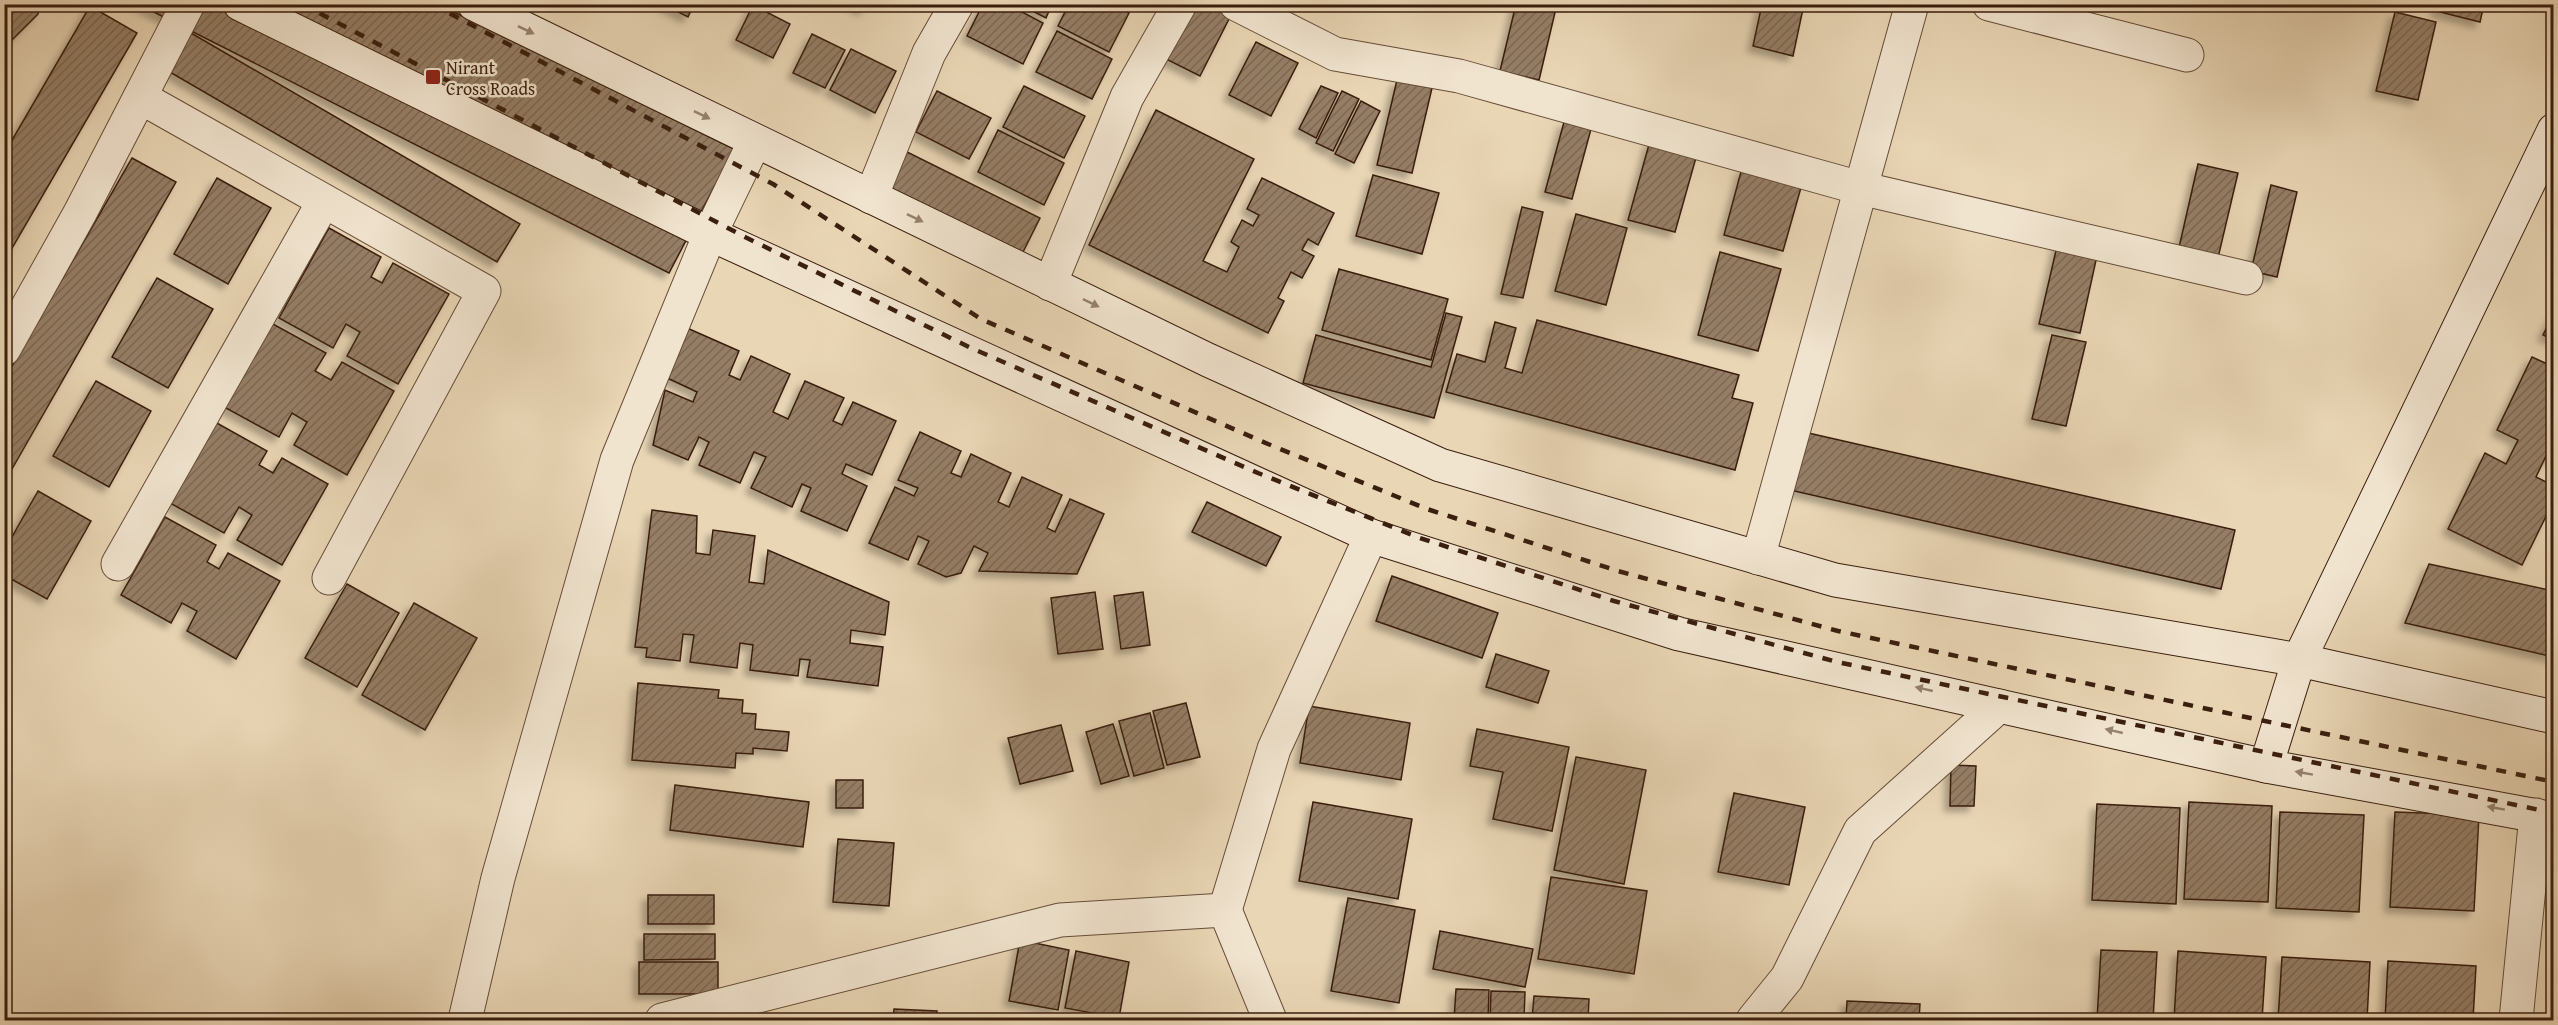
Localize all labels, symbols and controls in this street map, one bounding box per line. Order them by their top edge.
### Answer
one-way arrow [518,25,535,35]
place label: Nirant Cross Roads [446,54,535,102]
marker: Nirant Cross Roads [424,68,442,86]
one-way arrow [693,110,710,119]
one-way arrow [907,214,924,223]
one-way arrow [1082,299,1099,308]
one-way arrow [1914,683,1933,693]
one-way arrow [2105,726,2123,736]
one-way arrow [2295,768,2314,777]
one-way arrow [2487,803,2506,812]

